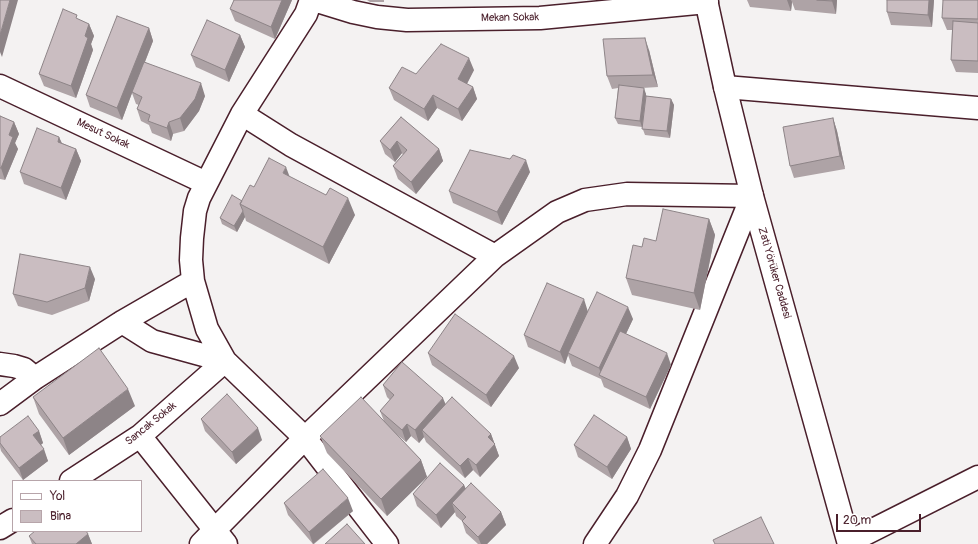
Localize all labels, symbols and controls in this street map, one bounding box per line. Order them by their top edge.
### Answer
street label: Mekan Sokak [481,11,539,25]
street label: Mesut Sokak [74,116,132,152]
street label: Zati Yörüker Caddesi [755,226,793,320]
street label: Sancak Sokak [123,399,179,449]
legend [12,480,142,532]
text: Yol [50,489,65,504]
scale bar [838,506,923,532]
text: Bina [50,509,71,524]
text: 20 m [843,513,871,528]

